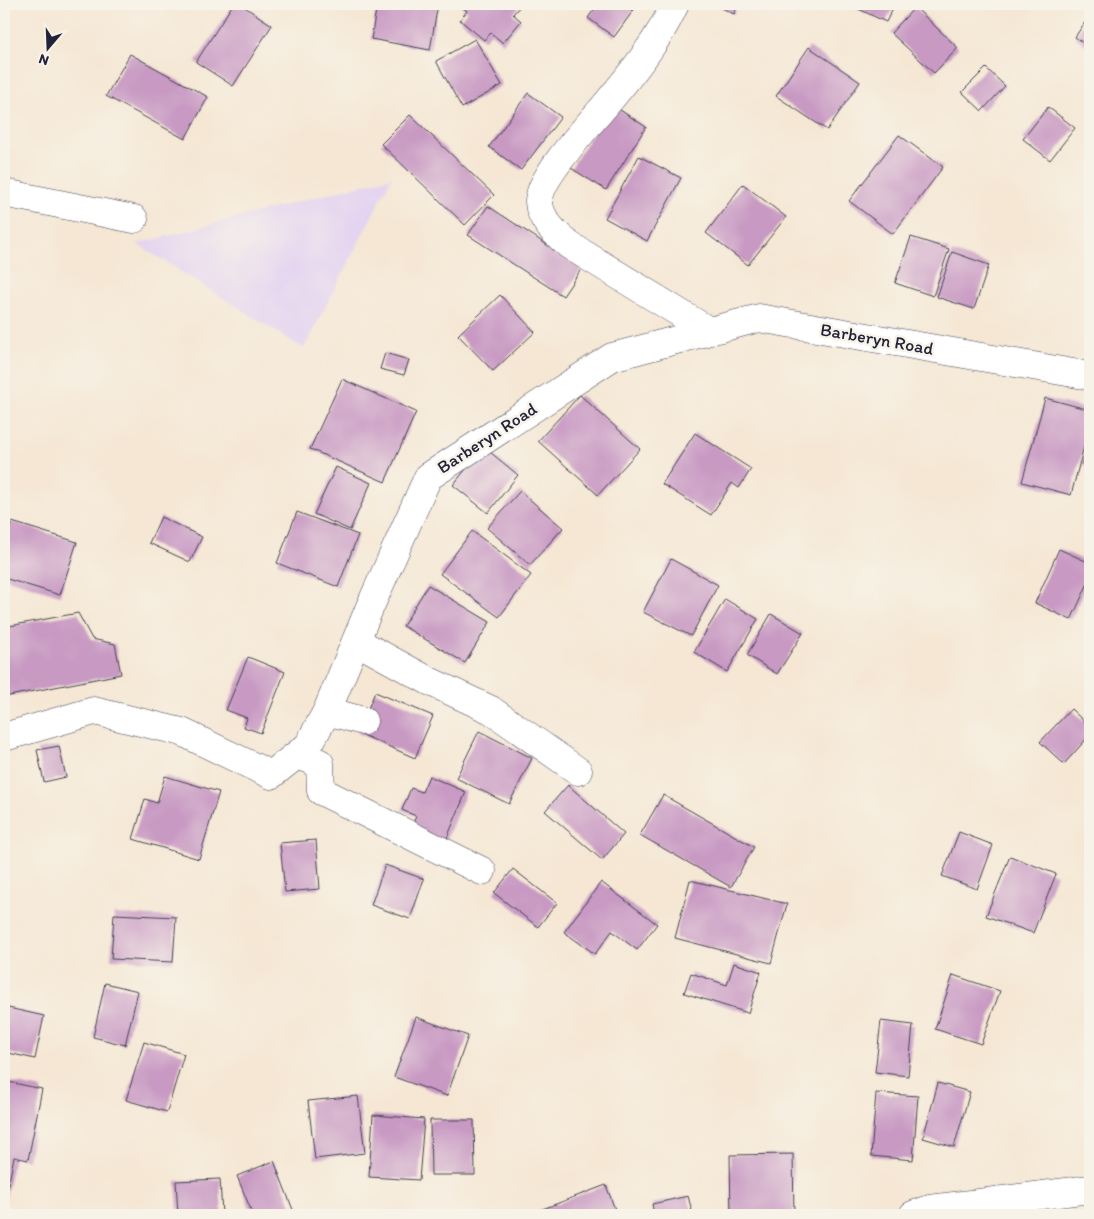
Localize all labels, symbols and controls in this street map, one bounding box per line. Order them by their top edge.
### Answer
north arrow [22,22,72,72]
text: N [37,50,51,69]
street label: Barberyn Road [819,318,935,360]
street label: Barberyn Road [433,397,541,478]

